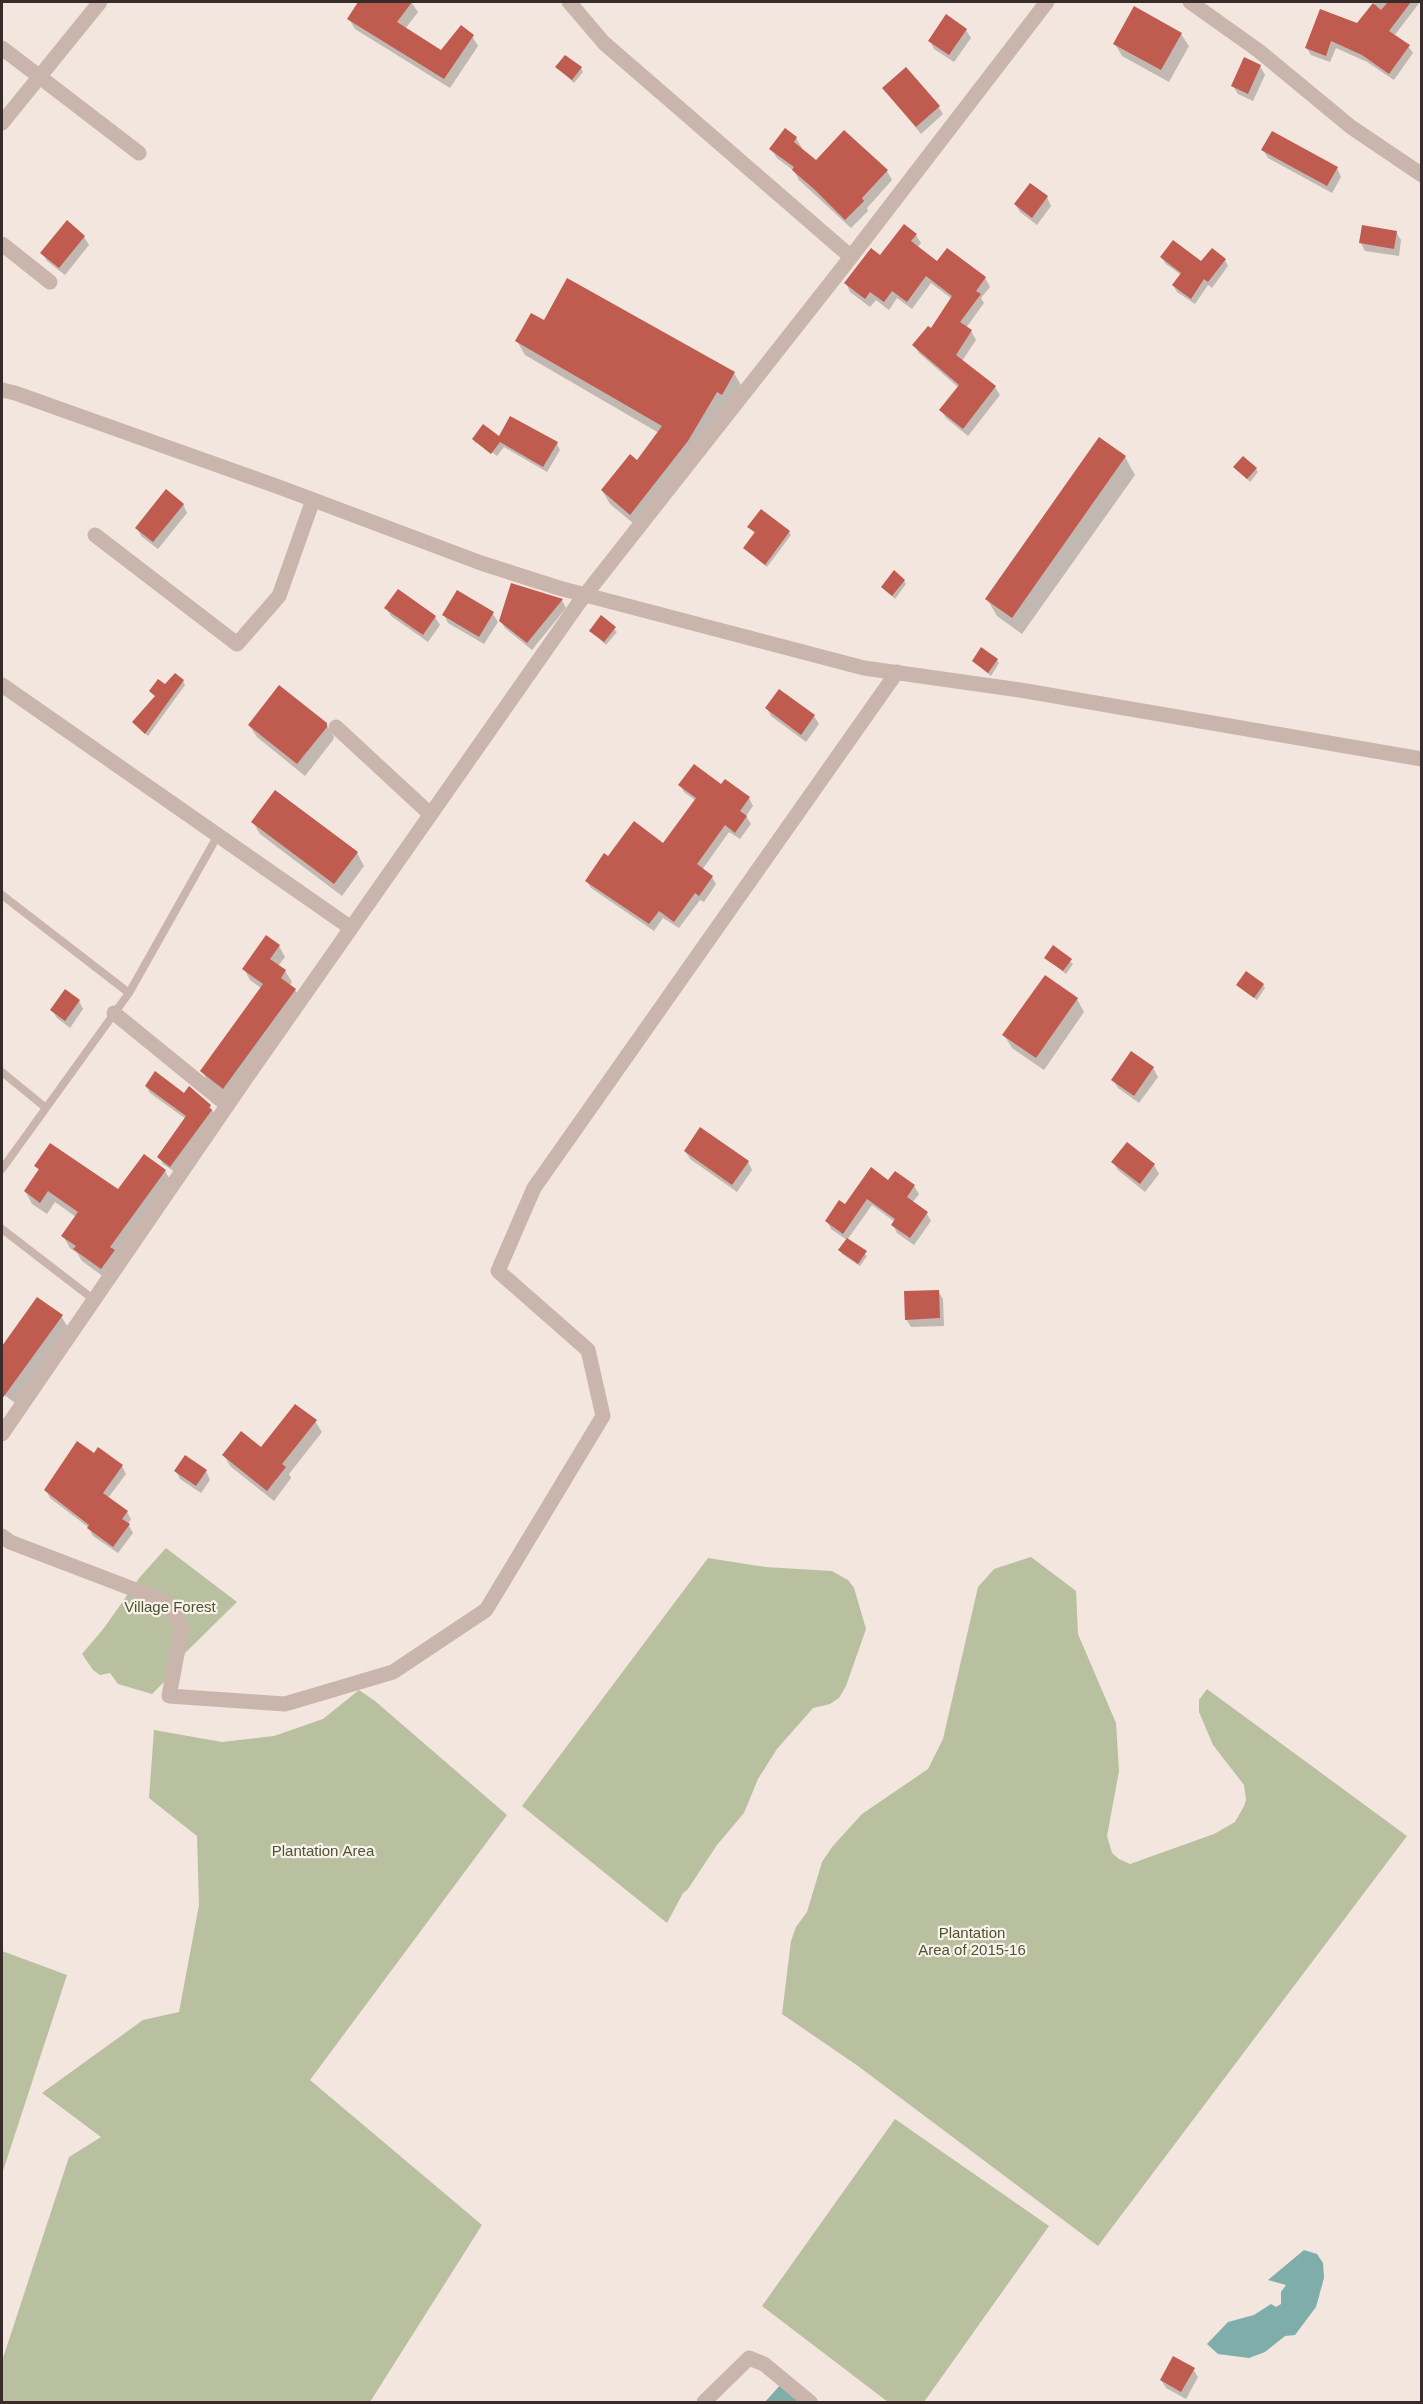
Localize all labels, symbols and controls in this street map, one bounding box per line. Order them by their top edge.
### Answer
park label: Village Forest [124,1599,216,1617]
park label: Plantation Area [272,1843,374,1861]
park label: Plantation Area of 2015-16 [918,1925,1026,1960]

